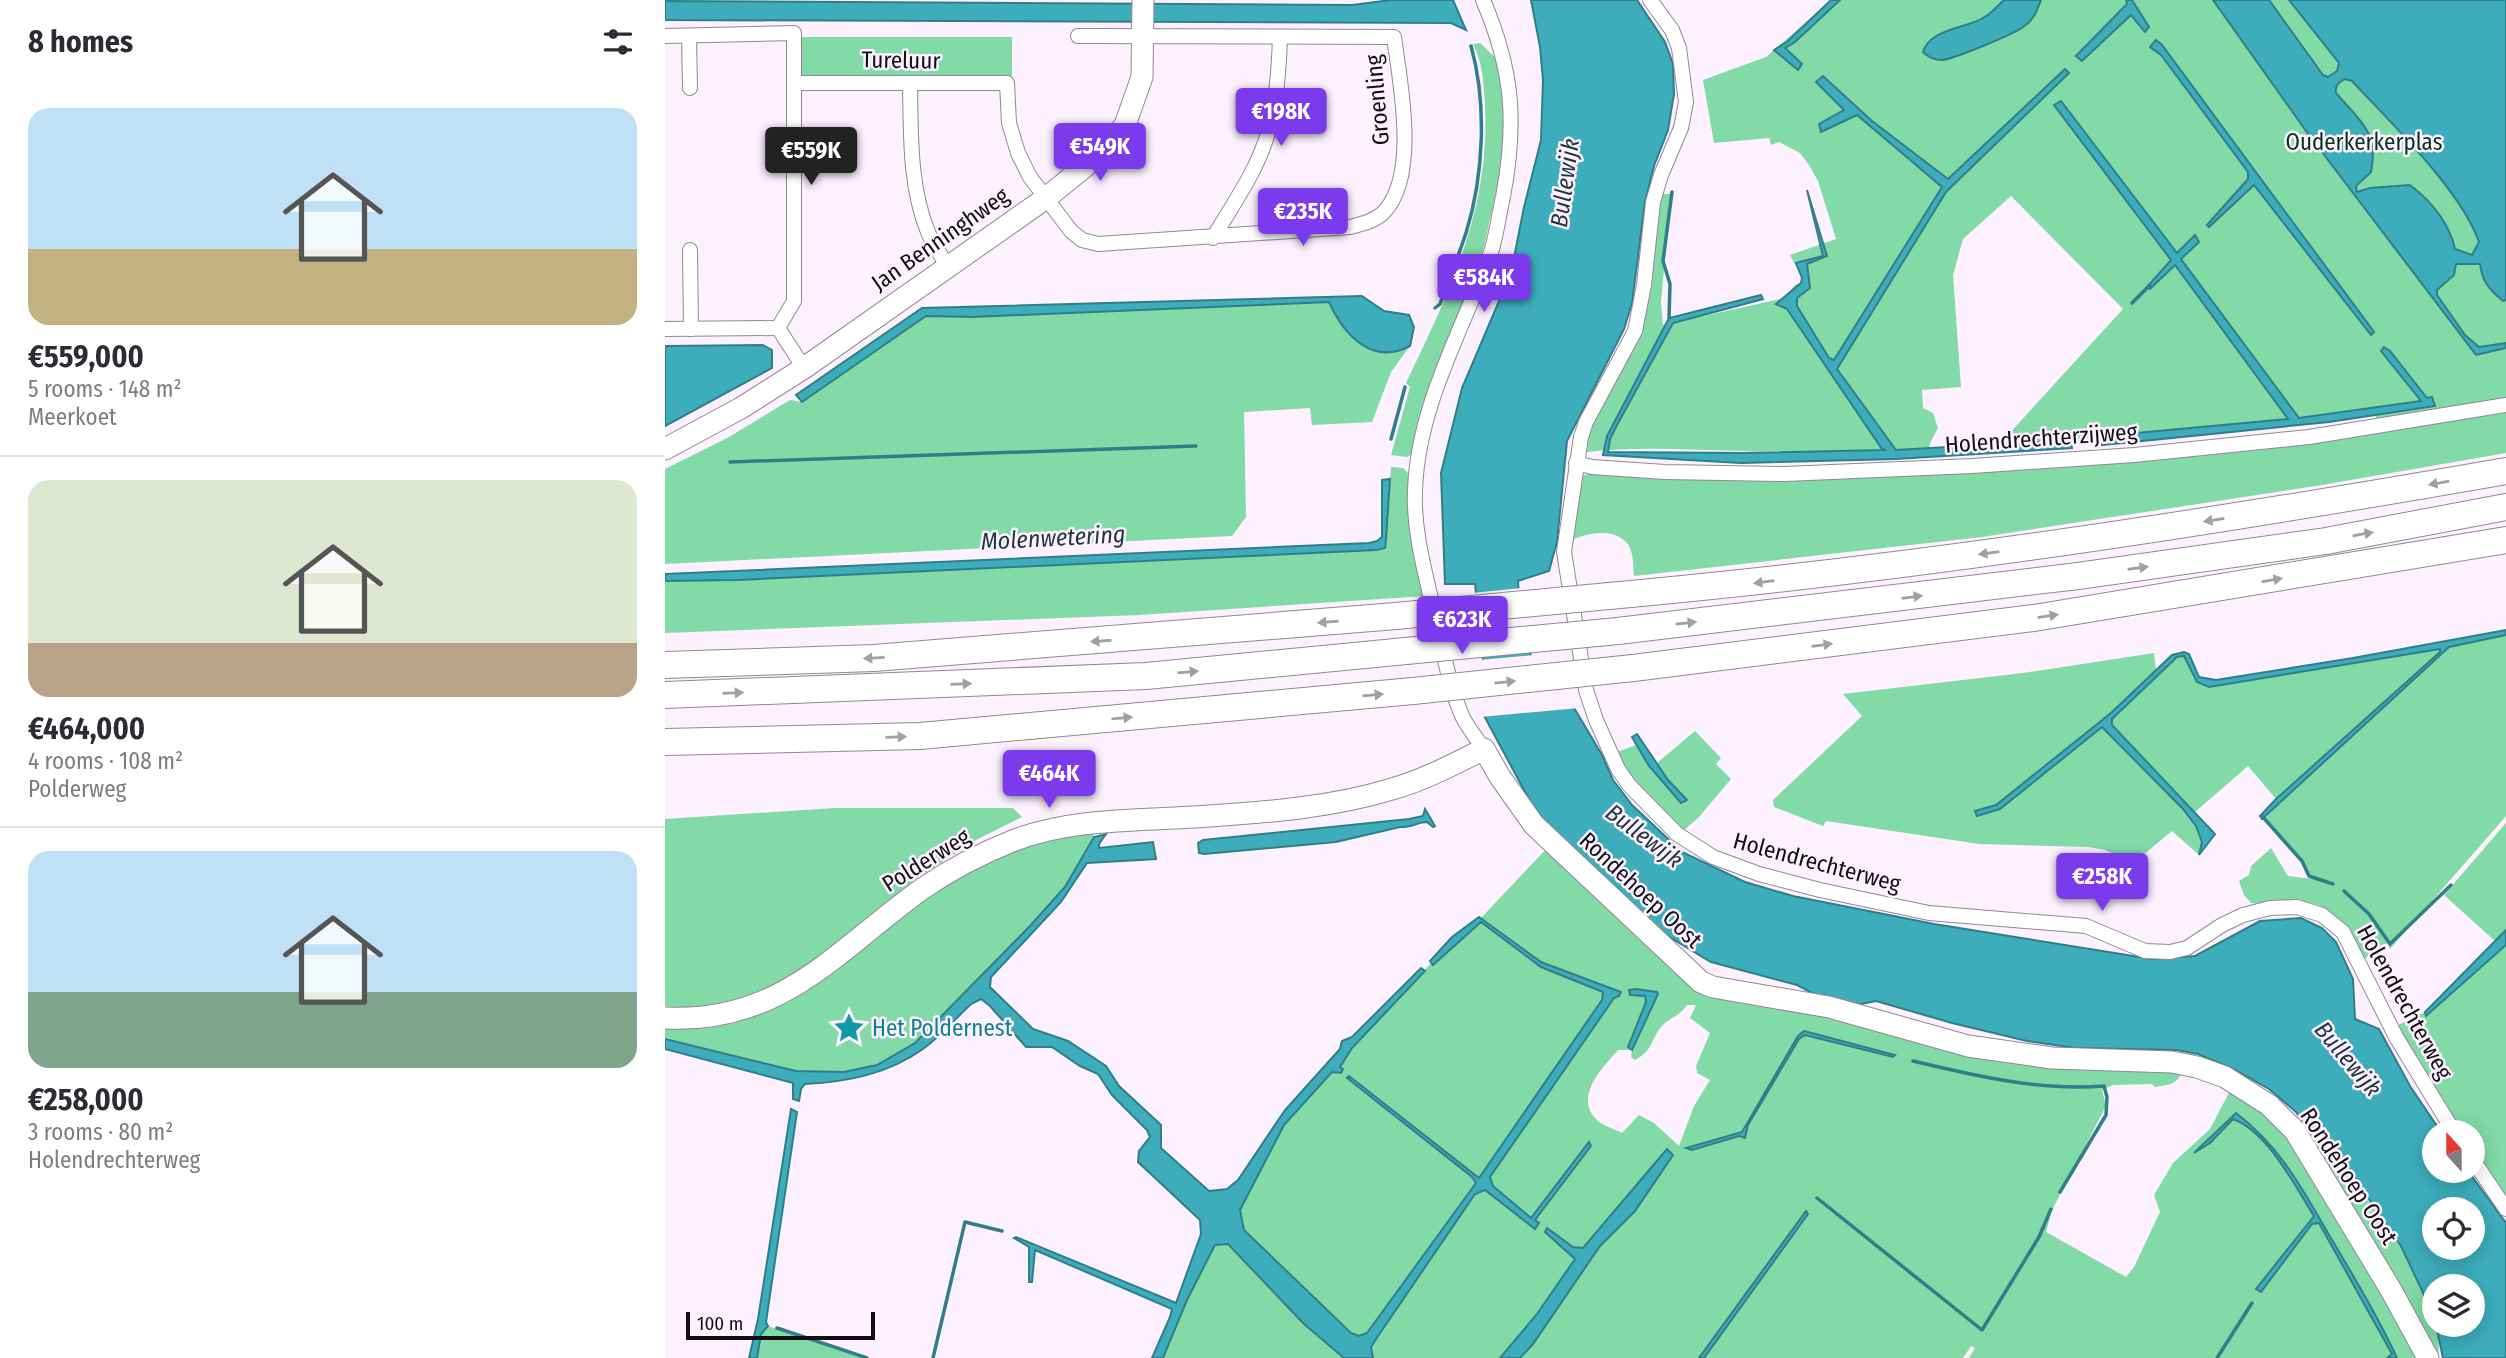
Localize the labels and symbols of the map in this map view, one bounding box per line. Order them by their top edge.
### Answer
street label: Tureluur [861,45,941,75]
street label: Groenling [1359,53,1395,147]
pin: €198K [1232,88,1330,148]
pin: €549K [1051,124,1149,183]
pin: €559K [762,128,860,187]
park label: Ouderkerkerplas [2285,128,2443,156]
water label: Bullewijk [1545,137,1585,229]
street label: Jan Benninghweg [866,181,1014,297]
pin: €235K [1254,188,1352,248]
pin: €584K [1435,254,1533,314]
street label: Holendrechterzijweg [1944,417,2138,459]
one-way arrow [2428,478,2450,489]
one-way arrow [2203,515,2225,526]
water label: Molenwetering [980,520,1126,556]
one-way arrow [2352,528,2374,539]
one-way arrow [1978,547,2000,558]
one-way arrow [2127,562,2149,573]
one-way arrow [2262,574,2284,585]
one-way arrow [1752,576,1774,587]
one-way arrow [1901,591,1923,602]
pin: €623K [1413,596,1511,656]
one-way arrow [2037,610,2059,621]
one-way arrow [1317,617,1339,628]
one-way arrow [1675,617,1697,628]
one-way arrow [1090,636,1112,647]
one-way arrow [1811,639,1833,650]
one-way arrow [863,653,885,664]
one-way arrow [1177,667,1199,678]
one-way arrow [1495,676,1517,687]
one-way arrow [950,679,972,690]
one-way arrow [722,688,744,699]
one-way arrow [1362,689,1384,700]
one-way arrow [1111,712,1133,723]
one-way arrow [885,732,907,743]
pin: €464K [1000,750,1098,810]
water label: Bullewijk [1600,798,1688,874]
street label: Polderweg [877,822,975,898]
street label: Rondehoep Oost [1574,826,1708,954]
street label: Holendrechterweg [1730,826,1904,898]
pin: €258K [2053,853,2151,913]
street label: Holendrechterweg [2351,920,2459,1084]
place icon: Het Poldernest [832,1011,866,1045]
place label: Het Poldernest [872,1014,1013,1042]
water label: Bullewijk [2309,1016,2387,1102]
street label: Rondehoep Oost [2294,1102,2404,1250]
north arrow [2422,1120,2485,1183]
scale bar [686,1309,875,1341]

